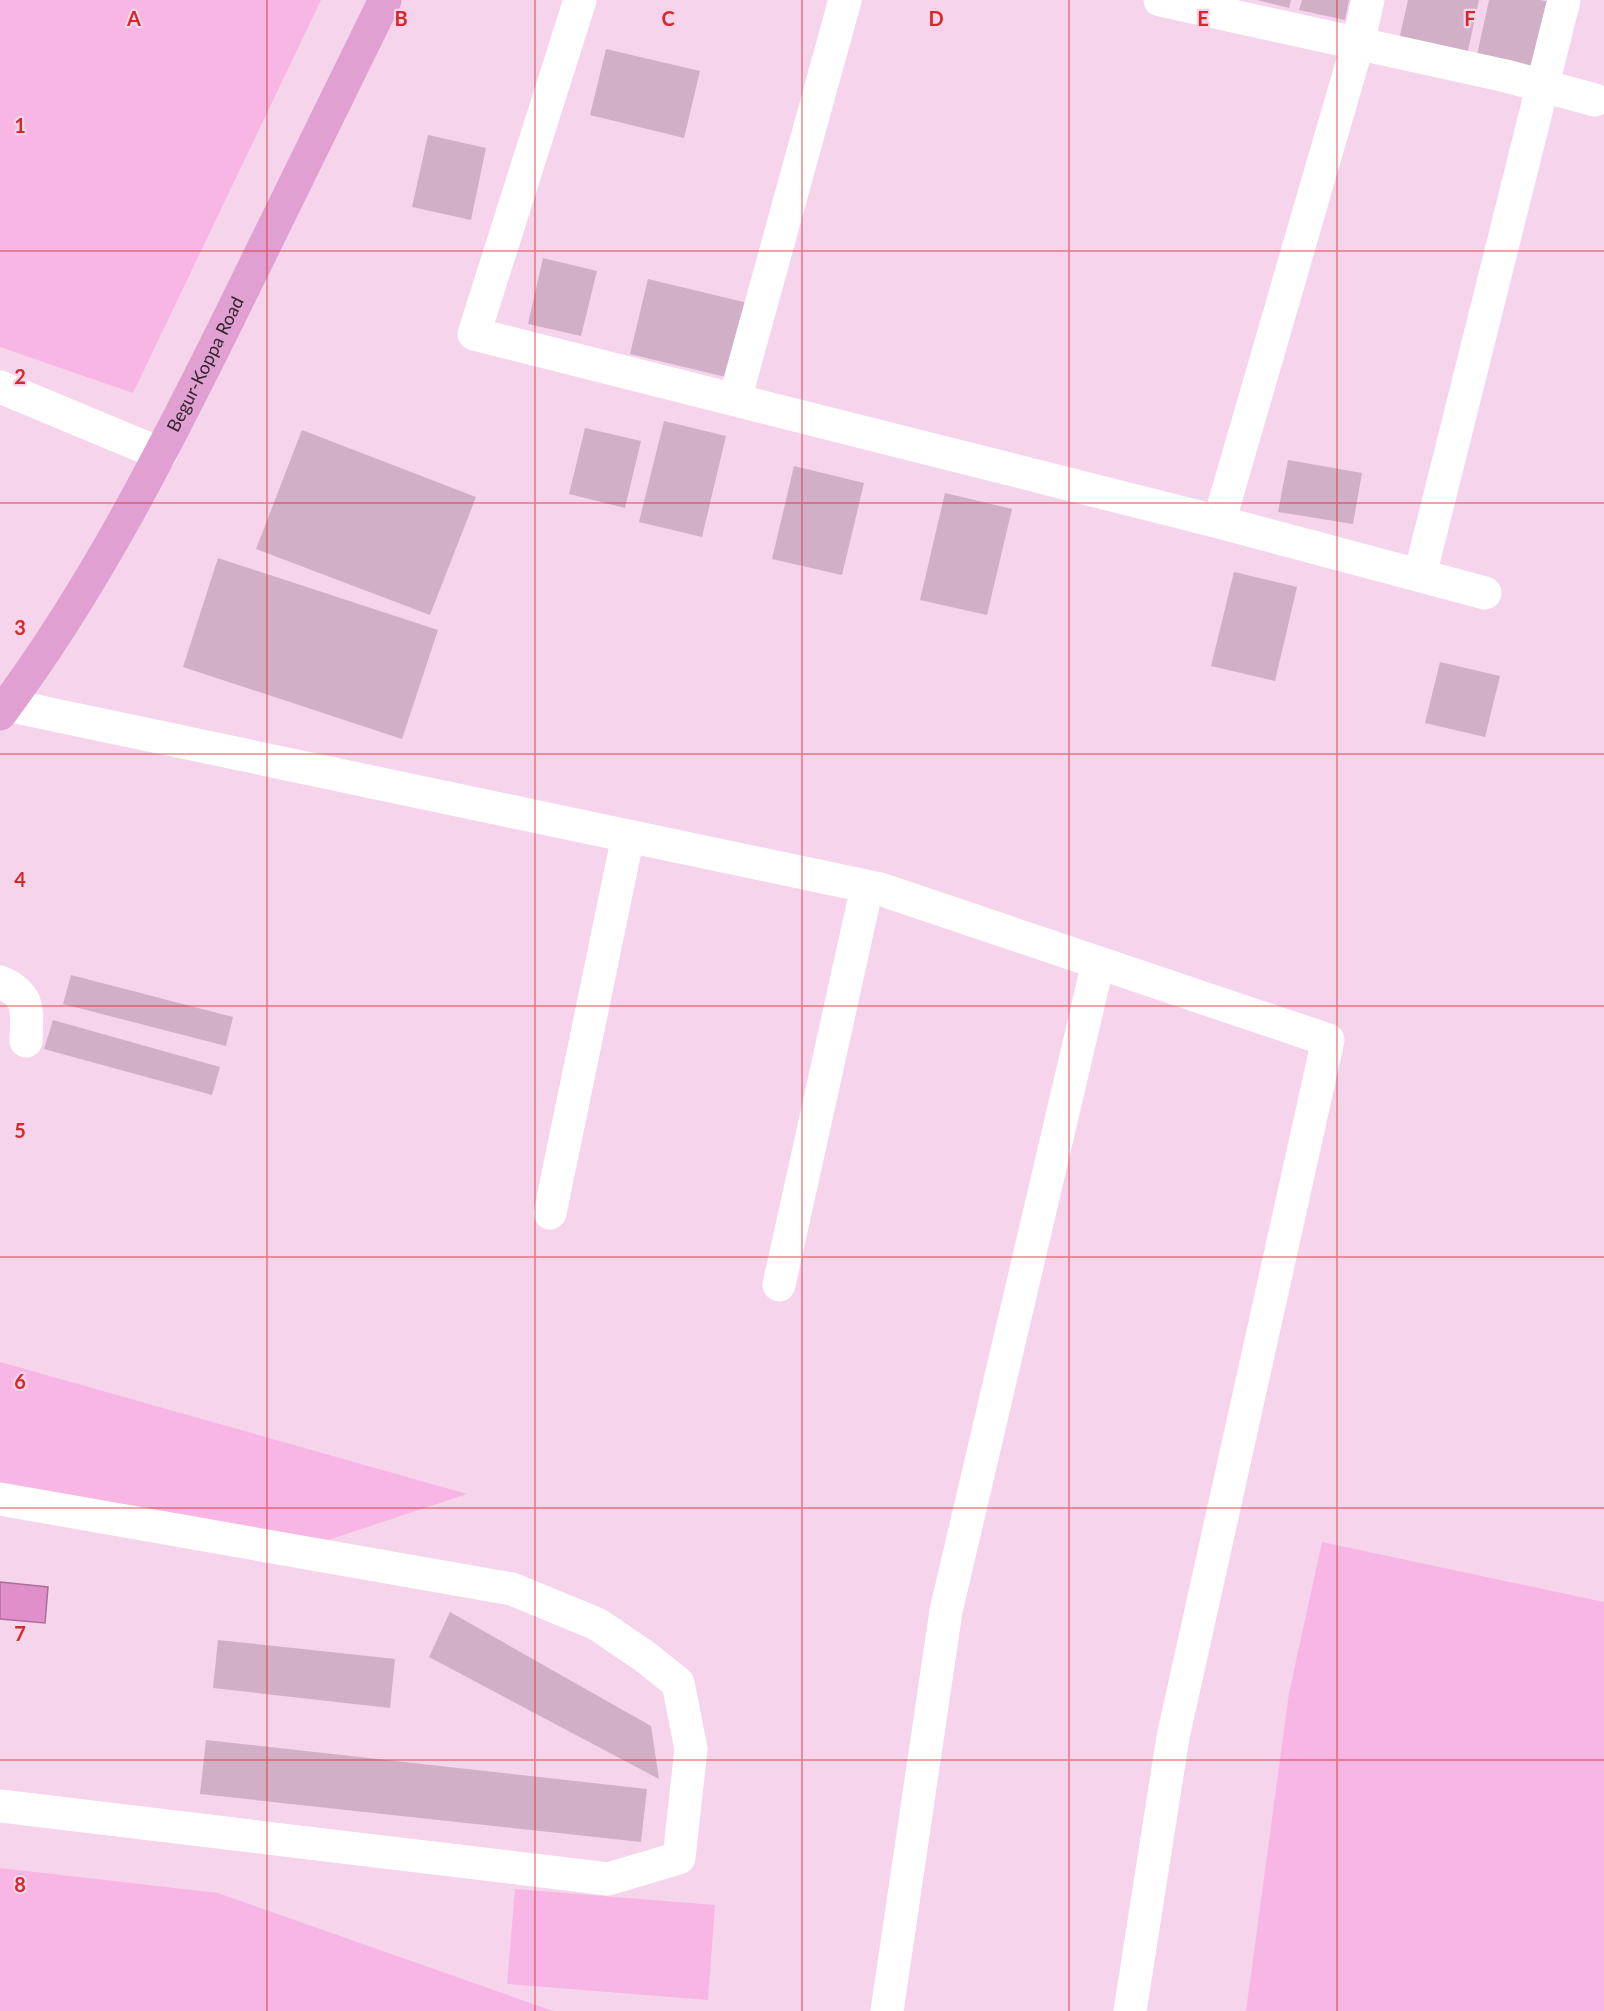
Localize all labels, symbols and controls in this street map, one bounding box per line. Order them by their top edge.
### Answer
text: A [126,6,141,30]
text: B [394,6,408,30]
text: C [661,6,675,30]
text: D [928,6,944,30]
text: E [1197,6,1209,30]
text: F [1464,6,1476,30]
text: 1 [14,113,26,137]
street label: Begur-Koppa Road [161,293,248,435]
text: 2 [14,364,26,388]
text: 3 [14,615,26,639]
text: 4 [14,867,26,891]
text: 5 [14,1118,26,1142]
text: 6 [14,1369,26,1393]
text: 7 [14,1621,26,1645]
text: 8 [14,1872,26,1896]

